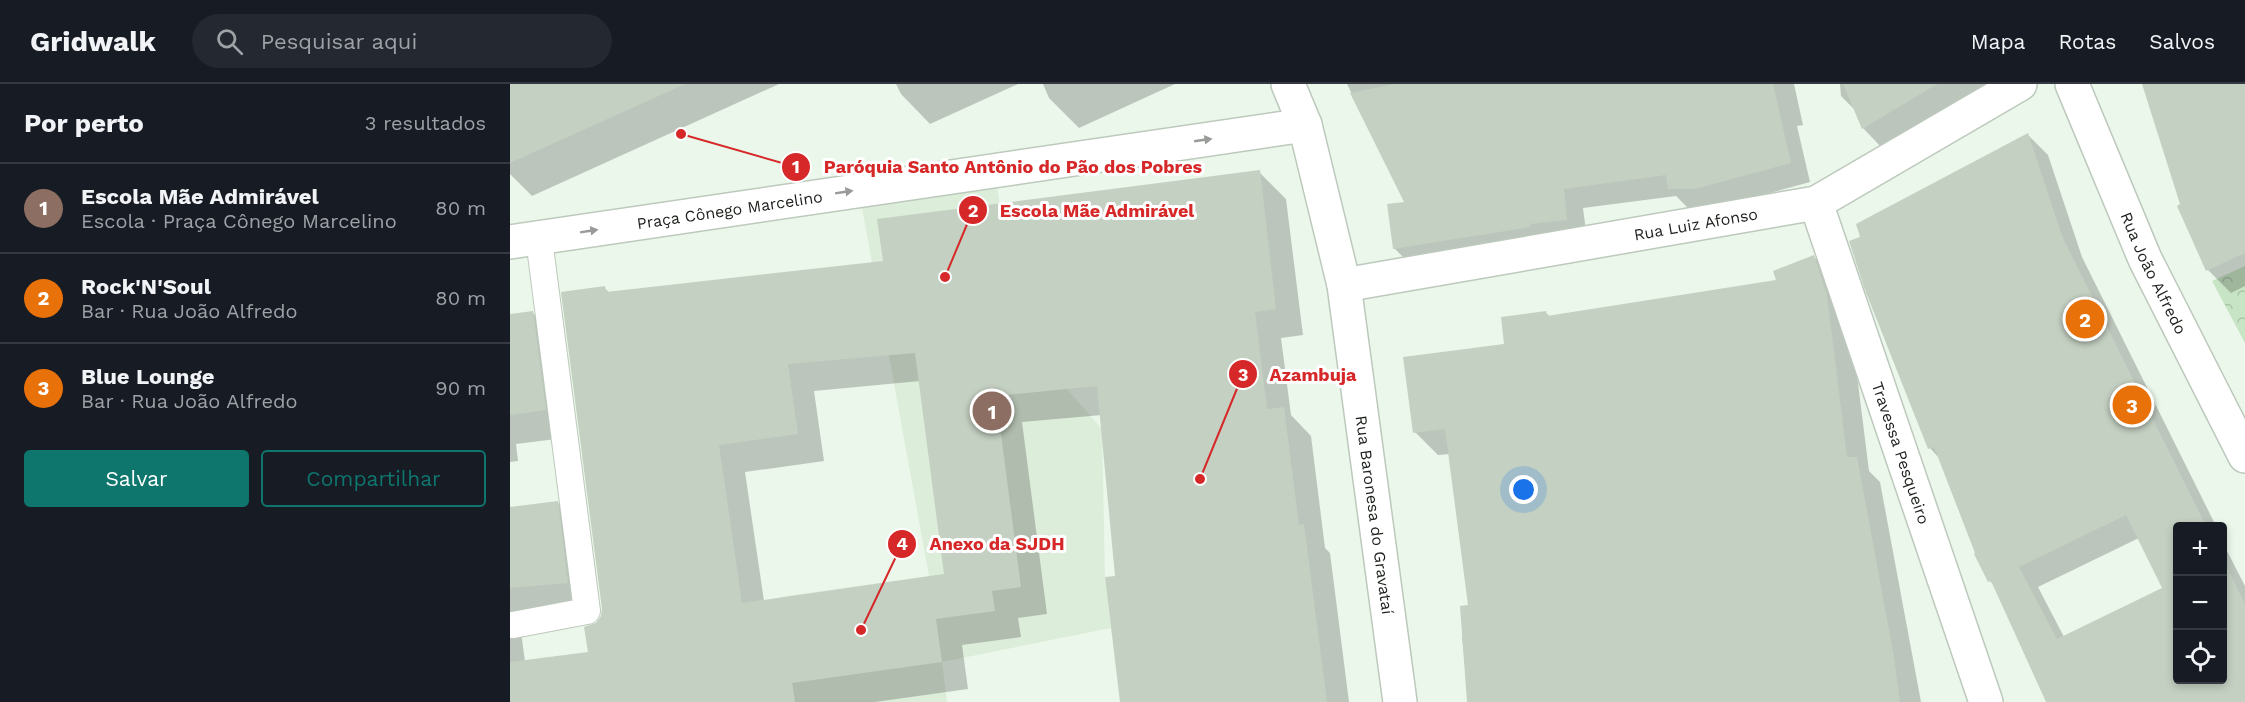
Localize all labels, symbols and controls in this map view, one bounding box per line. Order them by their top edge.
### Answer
search box [192,14,612,68]
text: Gridwalk [30,25,156,58]
icon: search [213,25,246,58]
text: Pesquisar aqui [261,29,417,54]
text: Mapa [1971,29,2025,54]
text: Rotas [2058,29,2116,54]
text: Salvos [2149,29,2215,54]
text: Por perto [24,108,144,138]
text: 3 resultados [365,111,486,135]
one-way arrow [1194,136,1213,145]
callout: Paróquia Santo Antônio do Pão dos Pobres [781,149,1214,185]
text: 1 [792,156,800,177]
text: Paróquia Santo Antônio do Pão dos Pobres [824,156,1203,177]
text: Escola Mãe Admirável [81,184,319,209]
street label: Praça Cônego Marcelino [636,187,824,233]
one-way arrow [834,188,853,197]
callout: Escola Mãe Admirável [958,192,1207,228]
text: 1 [39,196,48,220]
text: 80 m [435,196,486,220]
text: 2 [968,200,978,221]
text: Escola Mãe Admirável [1000,200,1194,221]
street label: Rua Luiz Afonso [1632,204,1759,244]
text: Escola · Praça Cônego Marcelino [81,209,397,233]
street label: Rua João Alfredo [2117,209,2191,337]
one-way arrow [579,227,598,236]
text: Rock'N'Soul [81,274,211,299]
text: 2 [38,286,49,310]
text: 80 m [435,286,486,310]
pin: 2 [2066,296,2104,342]
text: Bar · Rua João Alfredo [81,299,297,323]
callout: Azambuja [1228,356,1369,392]
text: Blue Lounge [81,364,215,389]
text: 3 [1238,364,1248,385]
text: Azambuja [1270,364,1357,385]
text: 3 [38,376,49,400]
text: 90 m [435,376,486,400]
street label: Travessa Pesqueiro [1868,379,1934,526]
pin: 3 [2112,382,2152,428]
pin: 1 [972,388,1012,434]
text: Bar · Rua João Alfredo [81,389,297,413]
street label: Rua Baronesa do Gravataí [1352,414,1398,615]
button: Salvar [24,450,249,507]
button: Compartilhar [261,450,486,507]
your location [1509,475,1538,504]
map controls [2173,522,2227,684]
button: + [2173,522,2227,576]
callout: Anexo da SJDH [887,526,1076,562]
text: 4 [896,533,908,554]
text: Anexo da SJDH [929,533,1065,554]
button: − [2173,576,2227,630]
button: locate [2173,630,2227,684]

